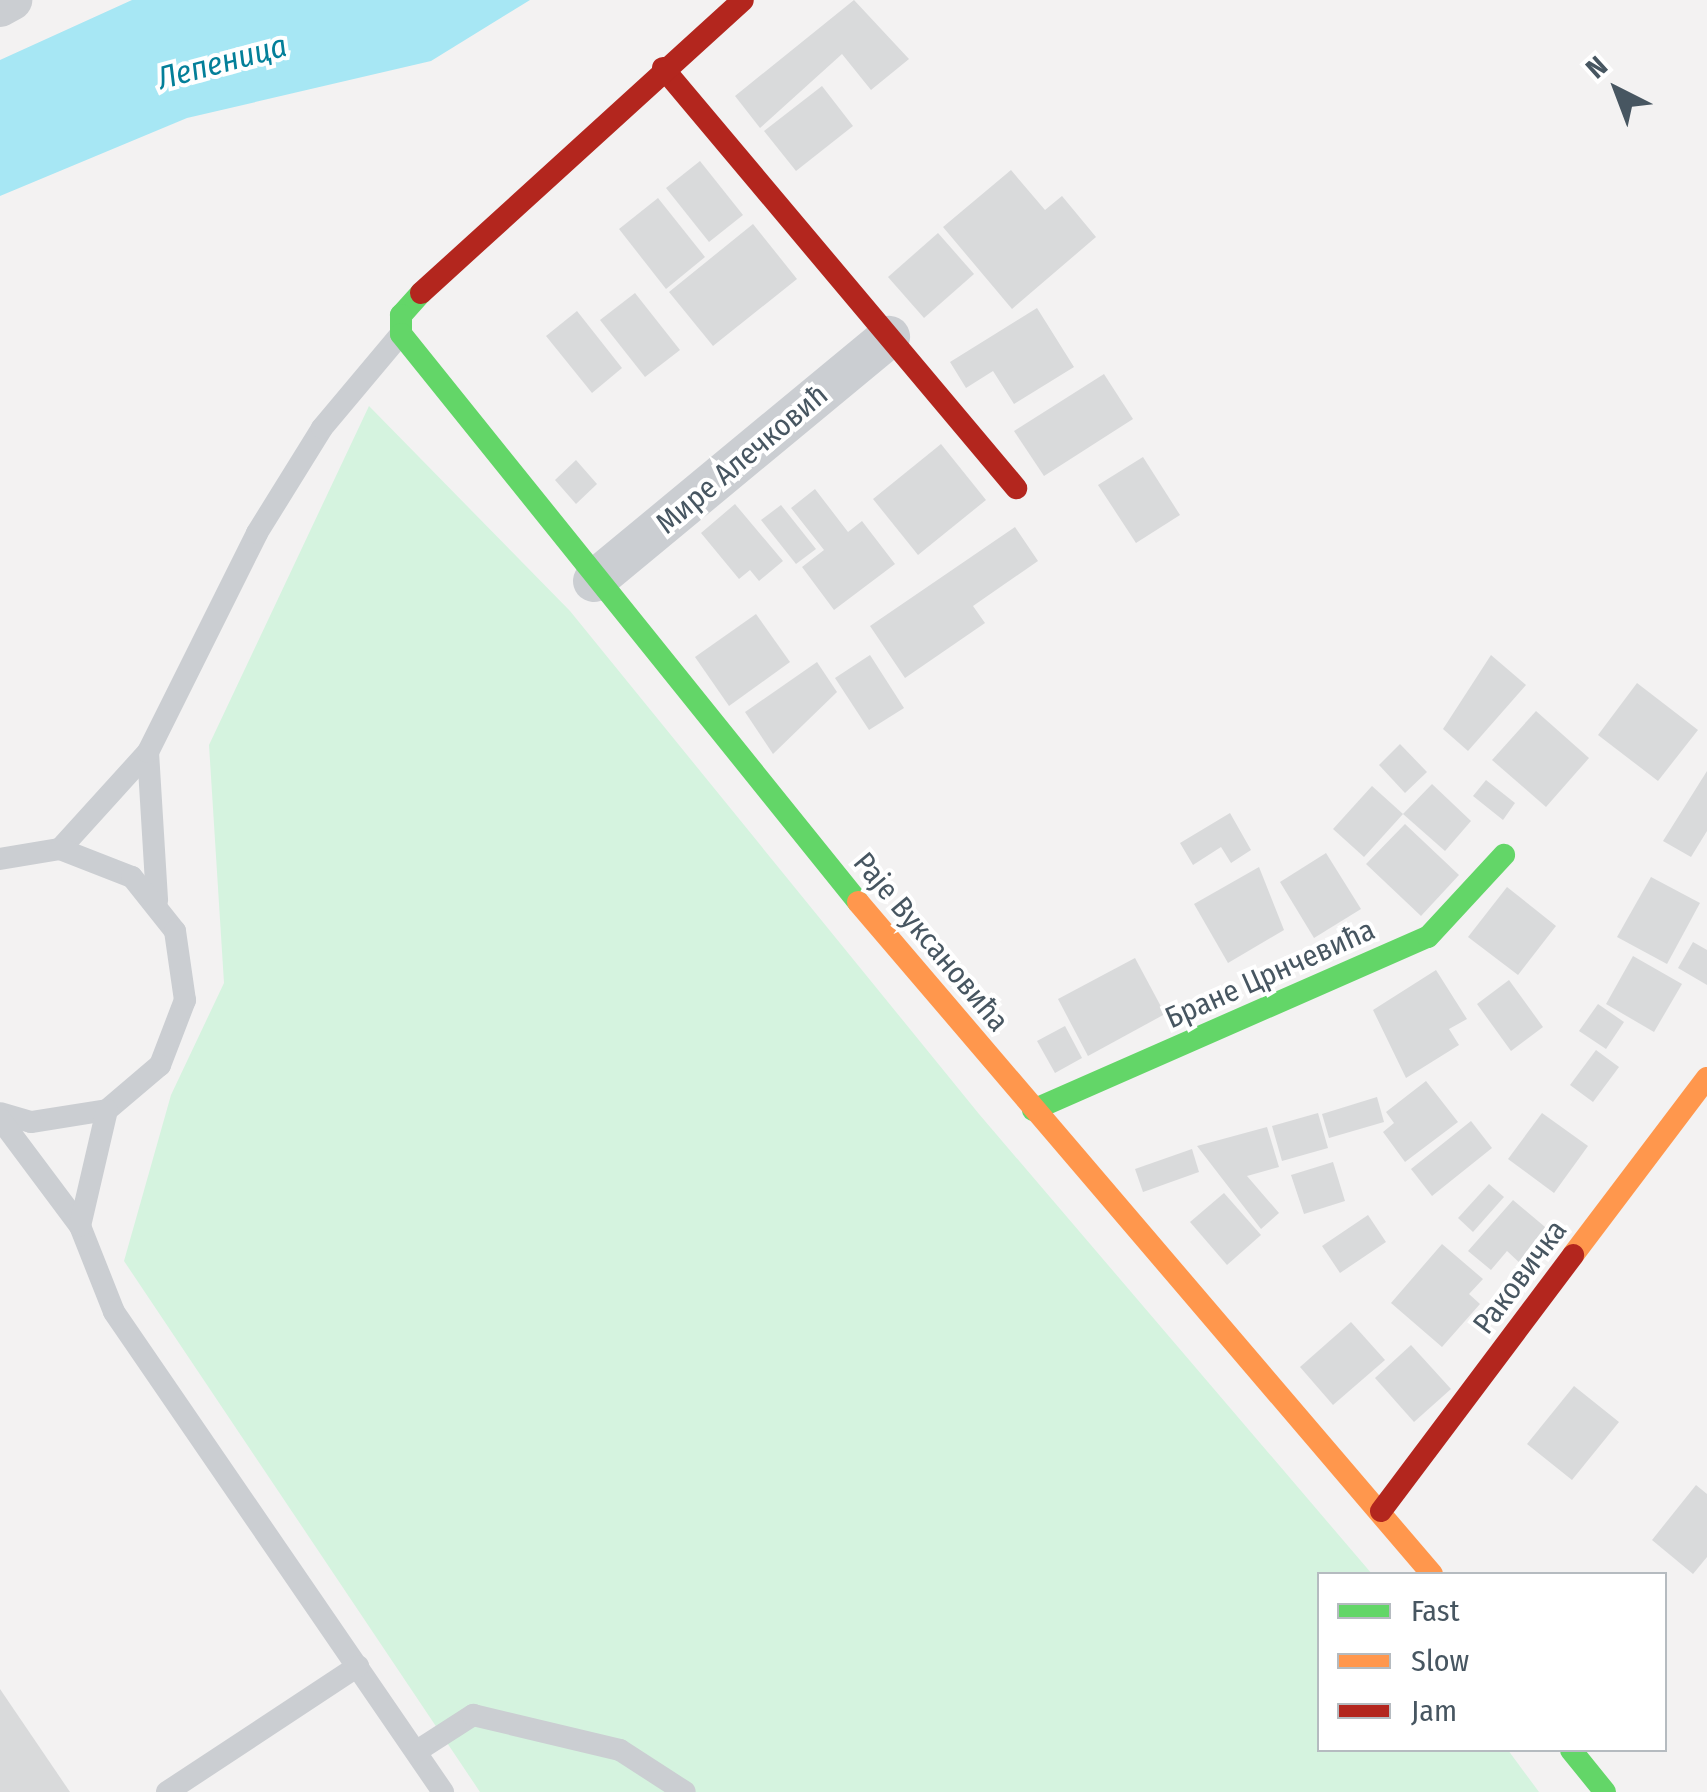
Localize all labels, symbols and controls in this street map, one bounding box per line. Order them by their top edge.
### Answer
water label: Лепеница [153,26,291,98]
north arrow [1567,40,1667,140]
text: N [1579,49,1614,85]
street label: Мире Алечковић [649,377,835,541]
street label: Раје Вуксановића [846,845,1016,1039]
street label: Бране Црнчевића [1160,912,1380,1036]
street label: Раковичка [1466,1213,1574,1341]
legend [1317,1572,1667,1752]
text: Fast [1411,1593,1459,1629]
text: Slow [1411,1643,1469,1679]
text: Jam [1411,1693,1457,1729]

